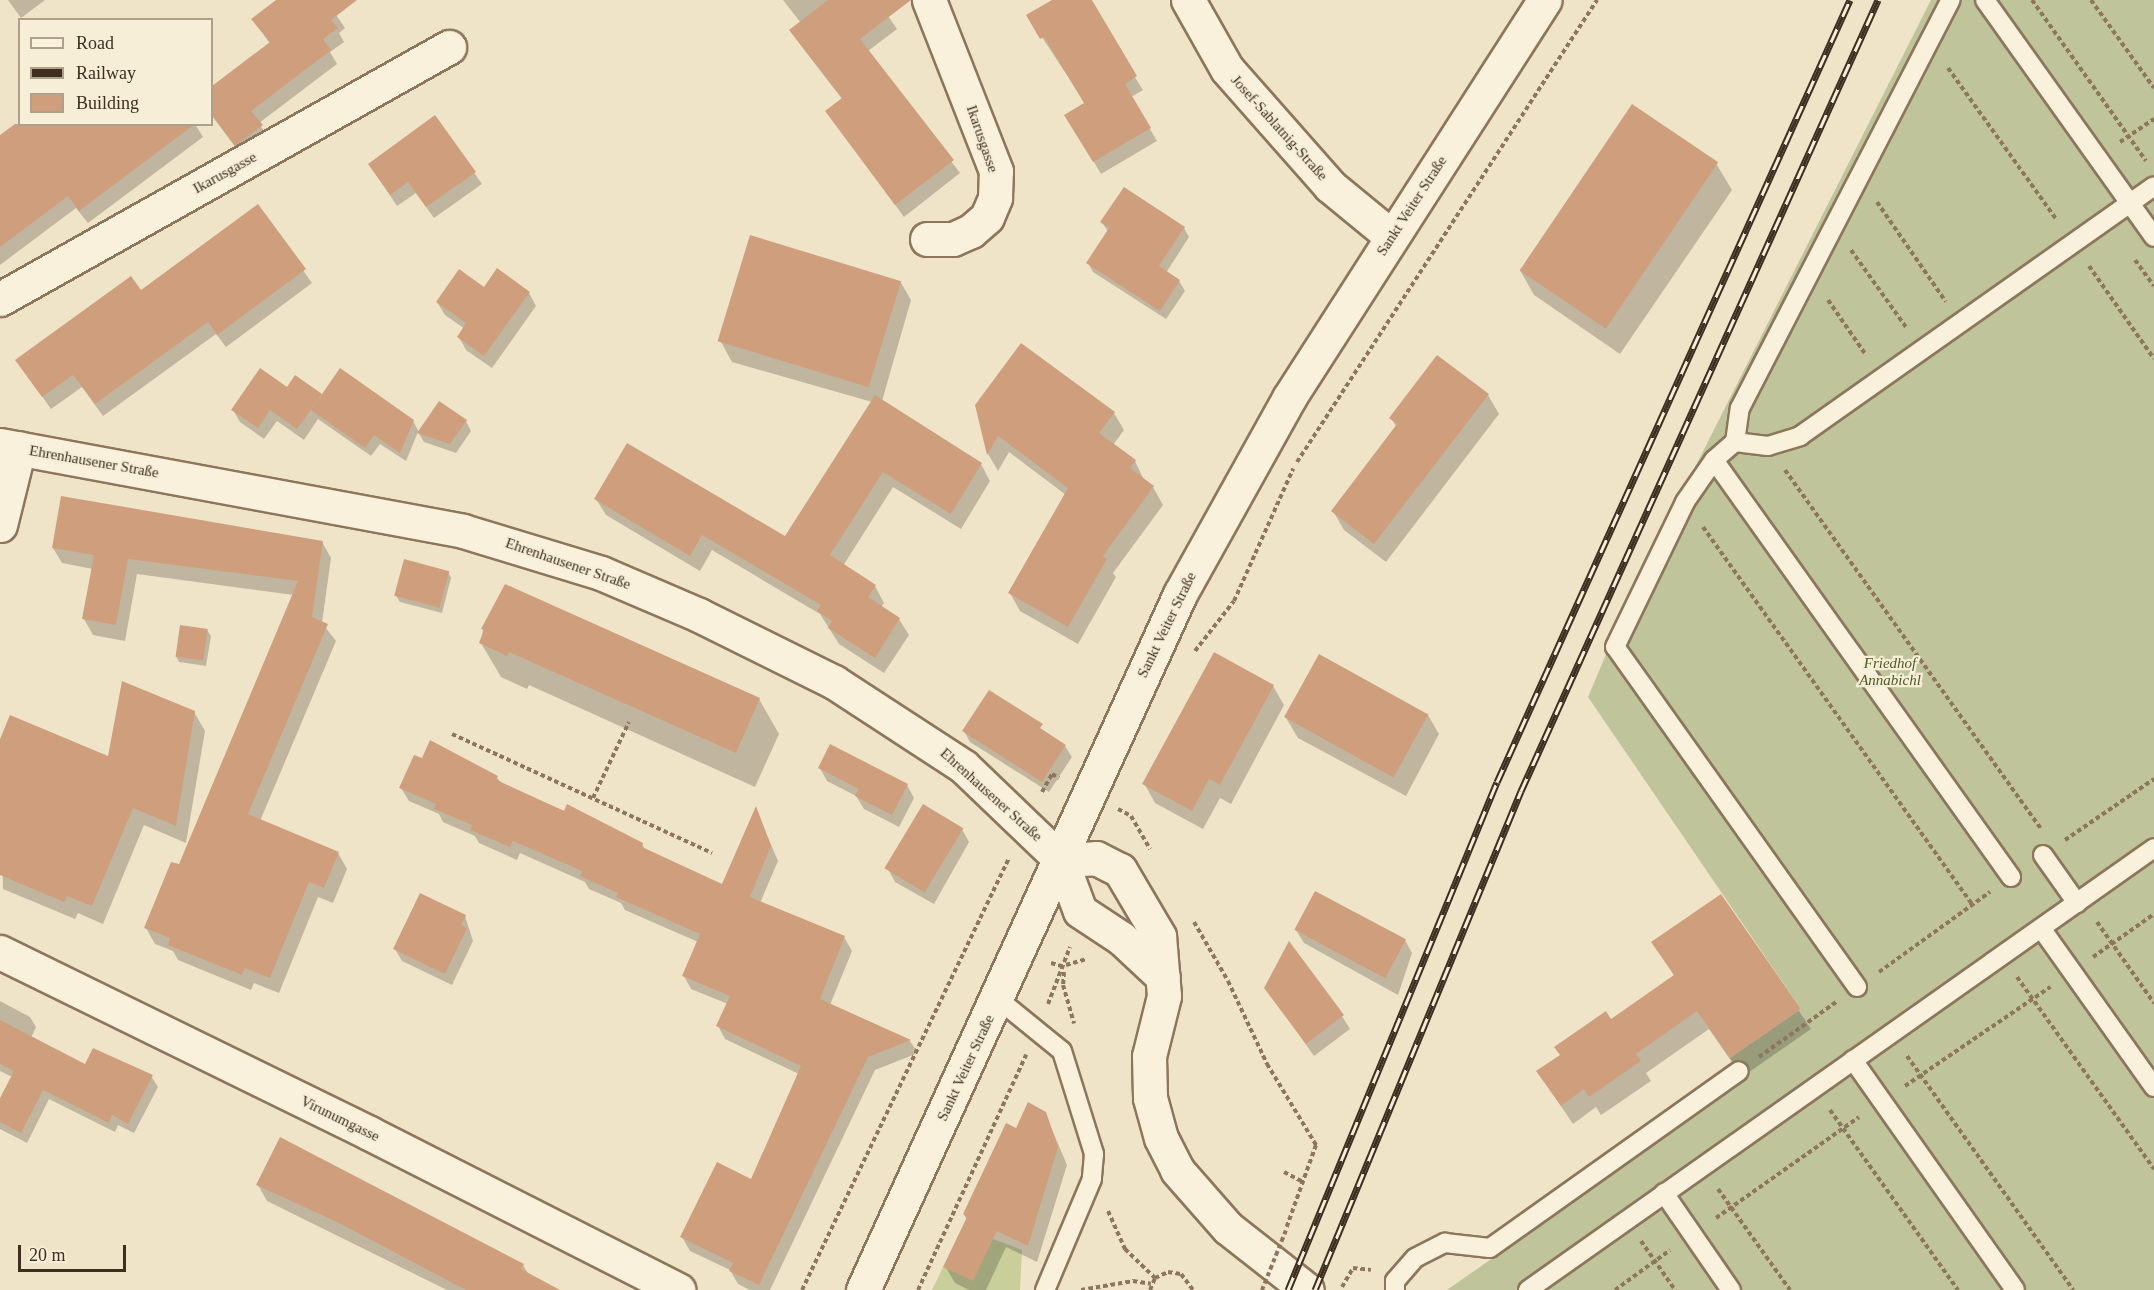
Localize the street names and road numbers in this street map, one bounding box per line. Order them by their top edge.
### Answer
street label: Josef-Sablatnig-Straße [1227,72,1331,184]
street label: Ikarusgasse [962,103,1002,175]
street label: Ikarusgasse [190,148,260,198]
street label: Sankt Veiter Straße [1373,153,1451,259]
street label: Ehrenhausener Straße [28,442,160,482]
street label: Ehrenhausener Straße [503,534,633,594]
street label: Sankt Veiter Straße [1134,569,1200,681]
street label: Ehrenhausener Straße [936,744,1046,846]
street label: Sankt Veiter Straße [933,1012,999,1124]
street label: Virunumgasse [298,1092,382,1146]

